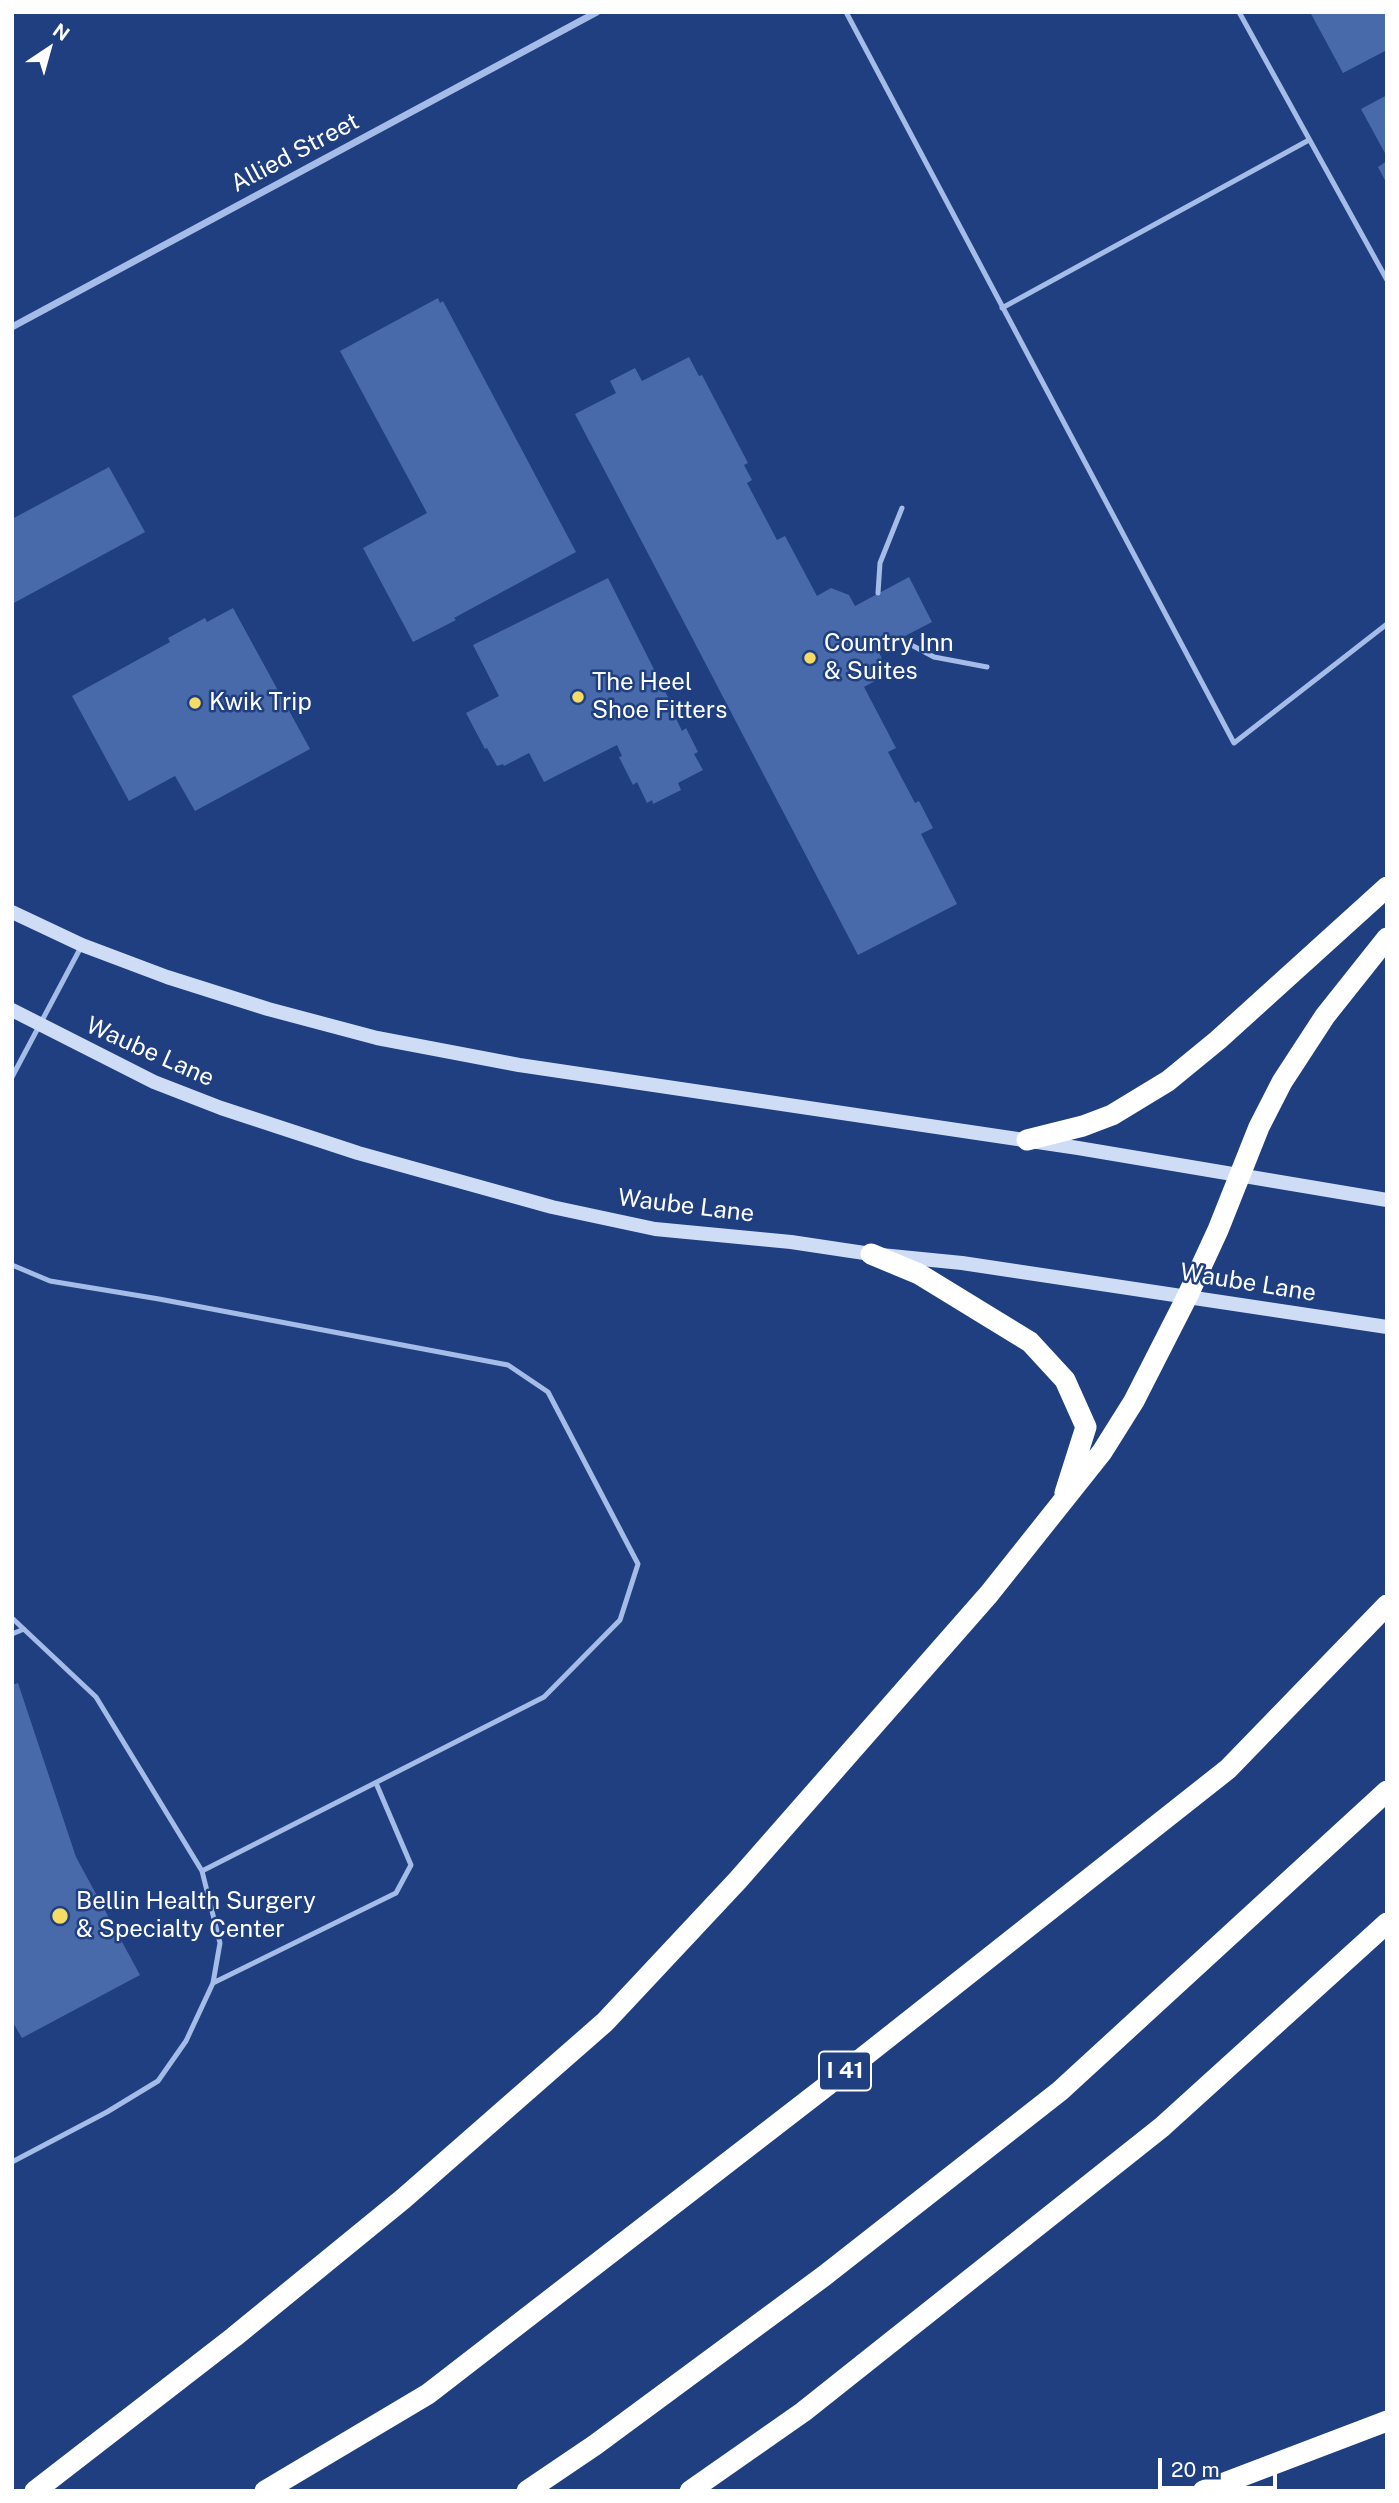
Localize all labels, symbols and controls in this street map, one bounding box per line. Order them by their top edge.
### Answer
north arrow [14,14,84,84]
text: N [49,19,74,45]
street label: Allied Street [226,107,364,199]
place label: Country Inn & Suites [824,630,954,686]
marker: Country Inn & Suites [802,650,818,666]
place label: The Heel Shoe Fitters [592,669,727,725]
place label: Kwik Trip [209,689,312,717]
marker: The Heel Shoe Fitters [570,689,586,705]
marker: Kwik Trip [187,695,203,711]
street label: Waube Lane [82,1011,218,1093]
street label: Waube Lane [616,1183,756,1229]
street label: Waube Lane [1178,1258,1318,1308]
place label: Bellin Health Surgery & Specialty Center [76,1888,316,1944]
marker: Bellin Health Surgery & Specialty Center [50,1906,70,1926]
road number: I 41 [819,2052,871,2090]
scale bar [1161,2444,1280,2488]
text: 20 m [1171,2457,1220,2482]

